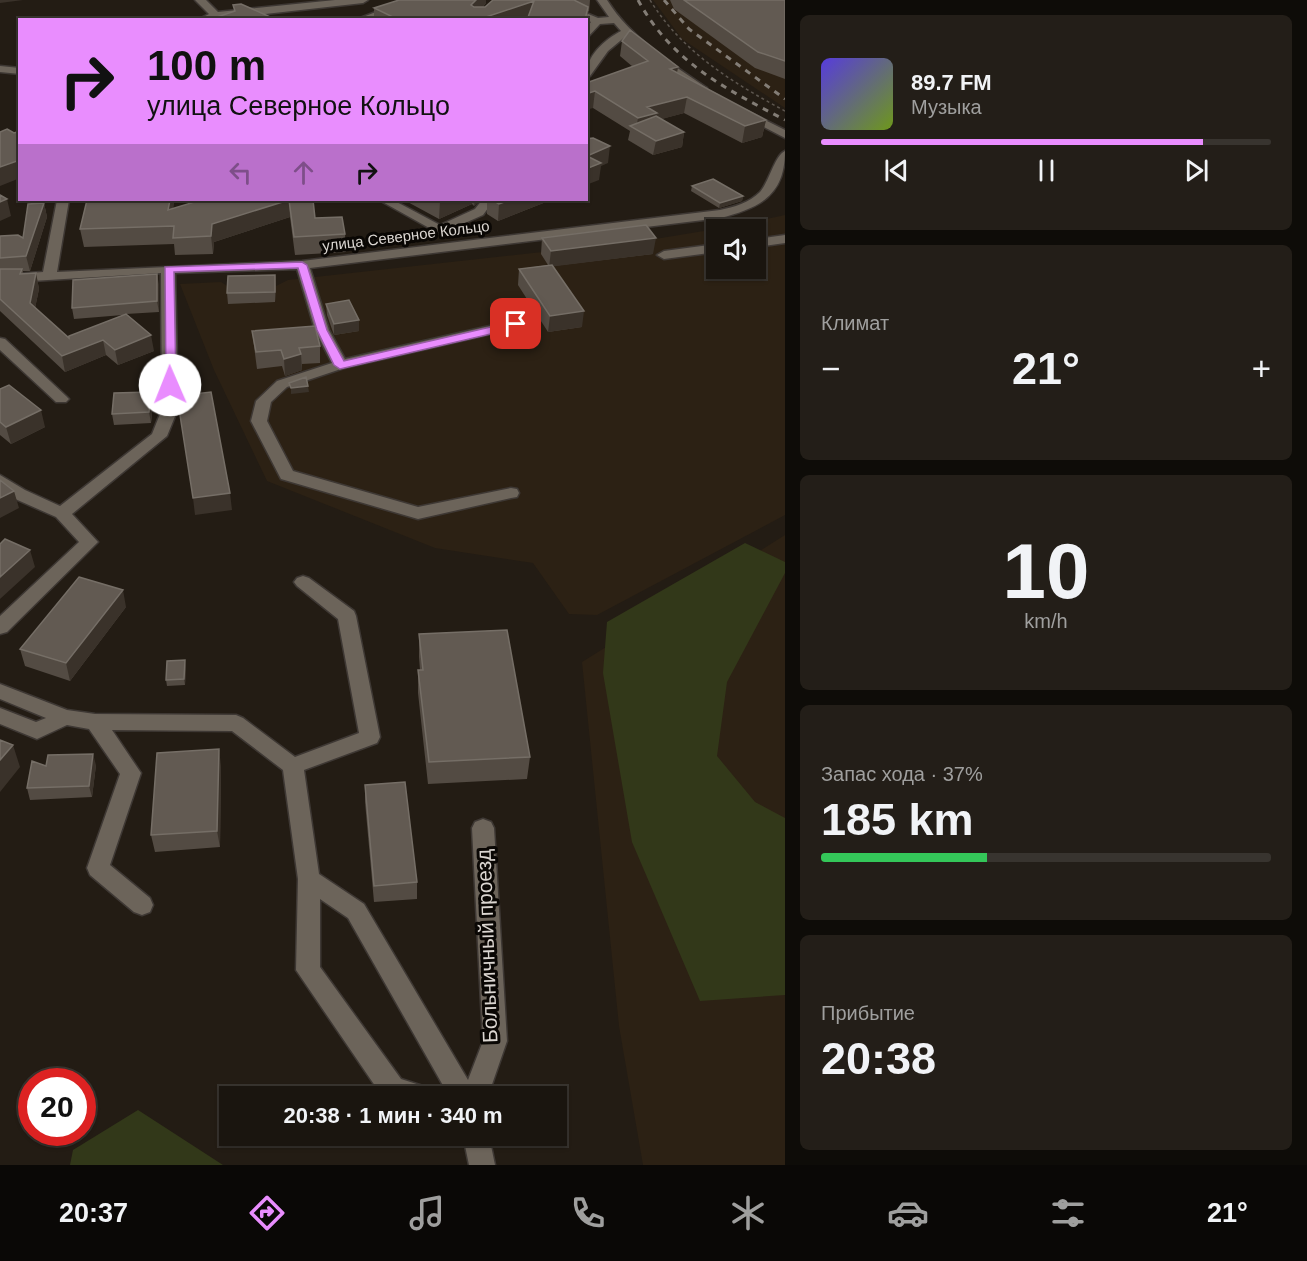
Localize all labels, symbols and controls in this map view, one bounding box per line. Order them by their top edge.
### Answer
icon: right [48,42,126,120]
text: 100 m [147,42,266,89]
text: 89.7 FM [911,70,992,95]
text: улица Северное Кольцо [147,91,450,121]
text: Музыка [911,96,982,118]
icon: previous [880,154,913,187]
icon: pause [1030,154,1063,187]
icon: next [1180,154,1213,187]
icon: left [224,156,257,189]
icon: ahead [287,156,320,189]
icon: right [350,156,383,189]
street label: улица Северное Кольцо [321,217,490,254]
map controls [706,219,766,279]
button: sound [706,219,766,279]
pin [490,298,541,349]
icon: arrive [499,307,532,340]
text: Климат [821,312,889,334]
text: 21° [1012,343,1080,394]
text: − [821,350,840,387]
text: + [1252,350,1271,387]
position arrow [138,353,202,417]
text: 10 [1003,527,1089,615]
text: km/h [1024,610,1068,632]
text: Запас хода · 37% [821,763,983,785]
text: 185 km [821,794,974,845]
street label: Больничный проезд [472,849,501,1043]
text: Прибытие [821,1002,915,1024]
text: 20:38 [821,1033,936,1084]
speed limit sign: 20 [18,1068,96,1146]
text: 20:38 · 1 мин · 340 m [283,1103,503,1128]
icon: directions [246,1192,288,1234]
icon: music [406,1192,448,1234]
icon: phone [567,1192,609,1234]
icon: climate [727,1192,769,1234]
icon: car [887,1192,929,1234]
icon: filters [1047,1192,1089,1234]
text: 20:37 [59,1198,128,1228]
text: 21° [1207,1198,1248,1228]

